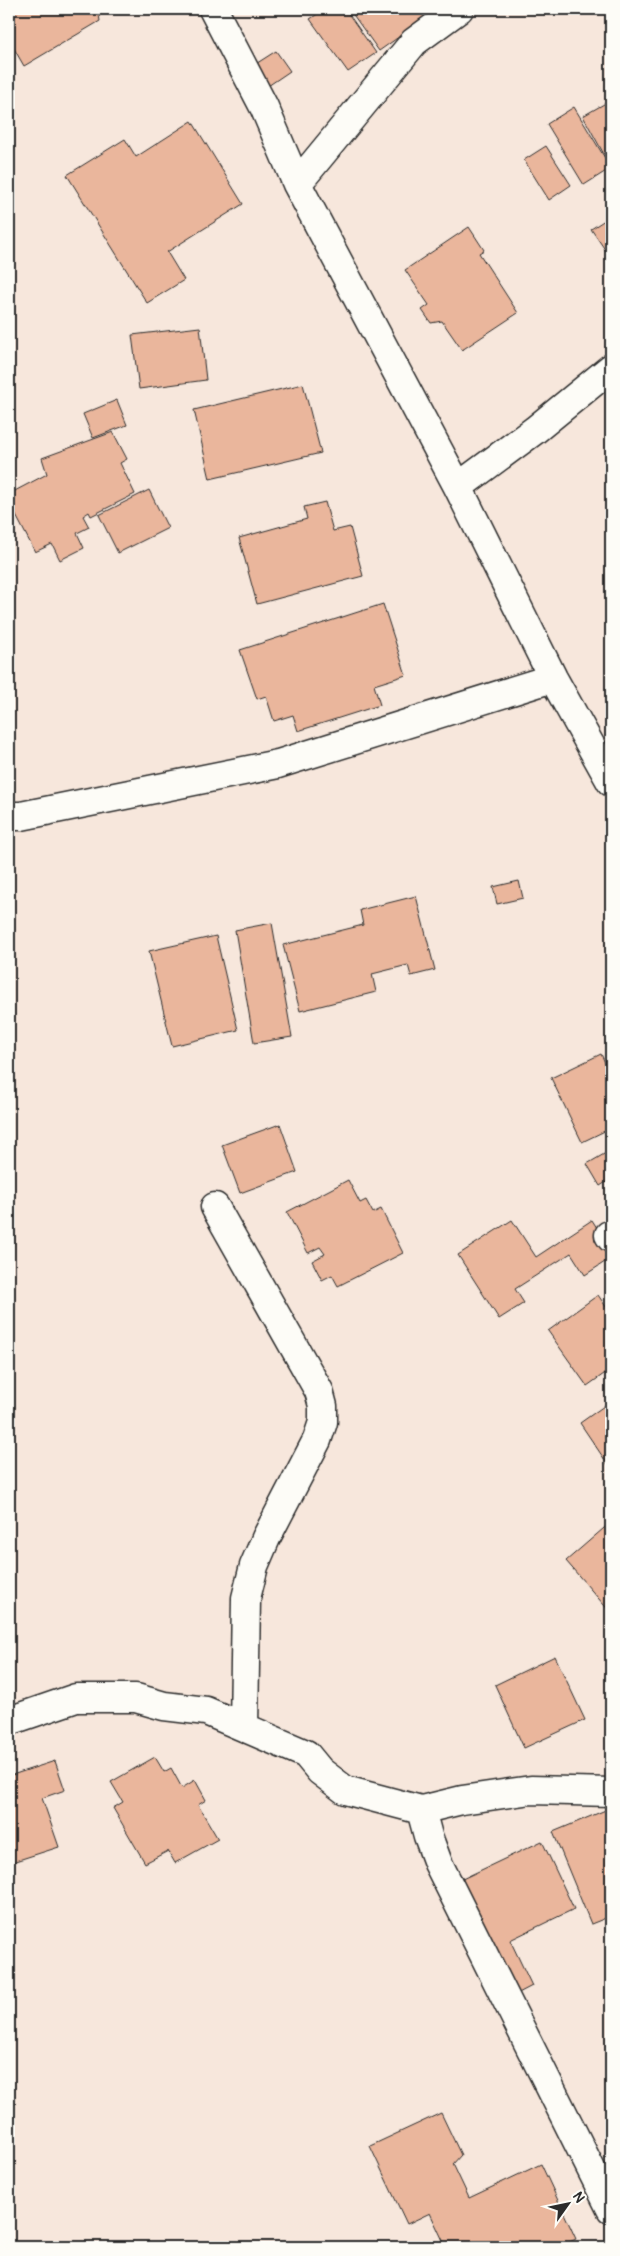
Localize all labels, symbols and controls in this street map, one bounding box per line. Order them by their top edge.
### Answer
north arrow [542,2178,592,2228]
text: N [569,2189,588,2206]

